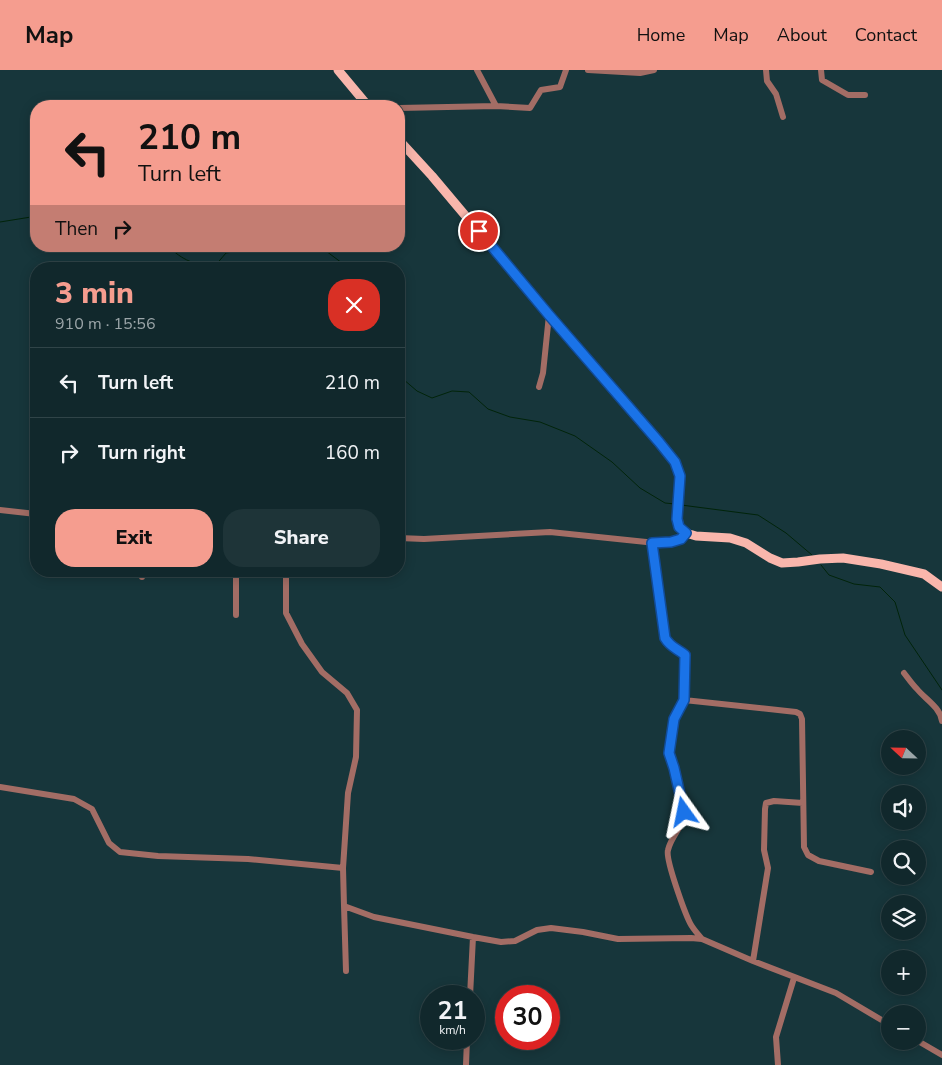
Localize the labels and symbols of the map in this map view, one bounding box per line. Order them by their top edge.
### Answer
pin [458,210,500,252]
north arrow [881,730,926,775]
position arrow [657,785,709,837]
speed limit sign: 30 [495,985,560,1050]

